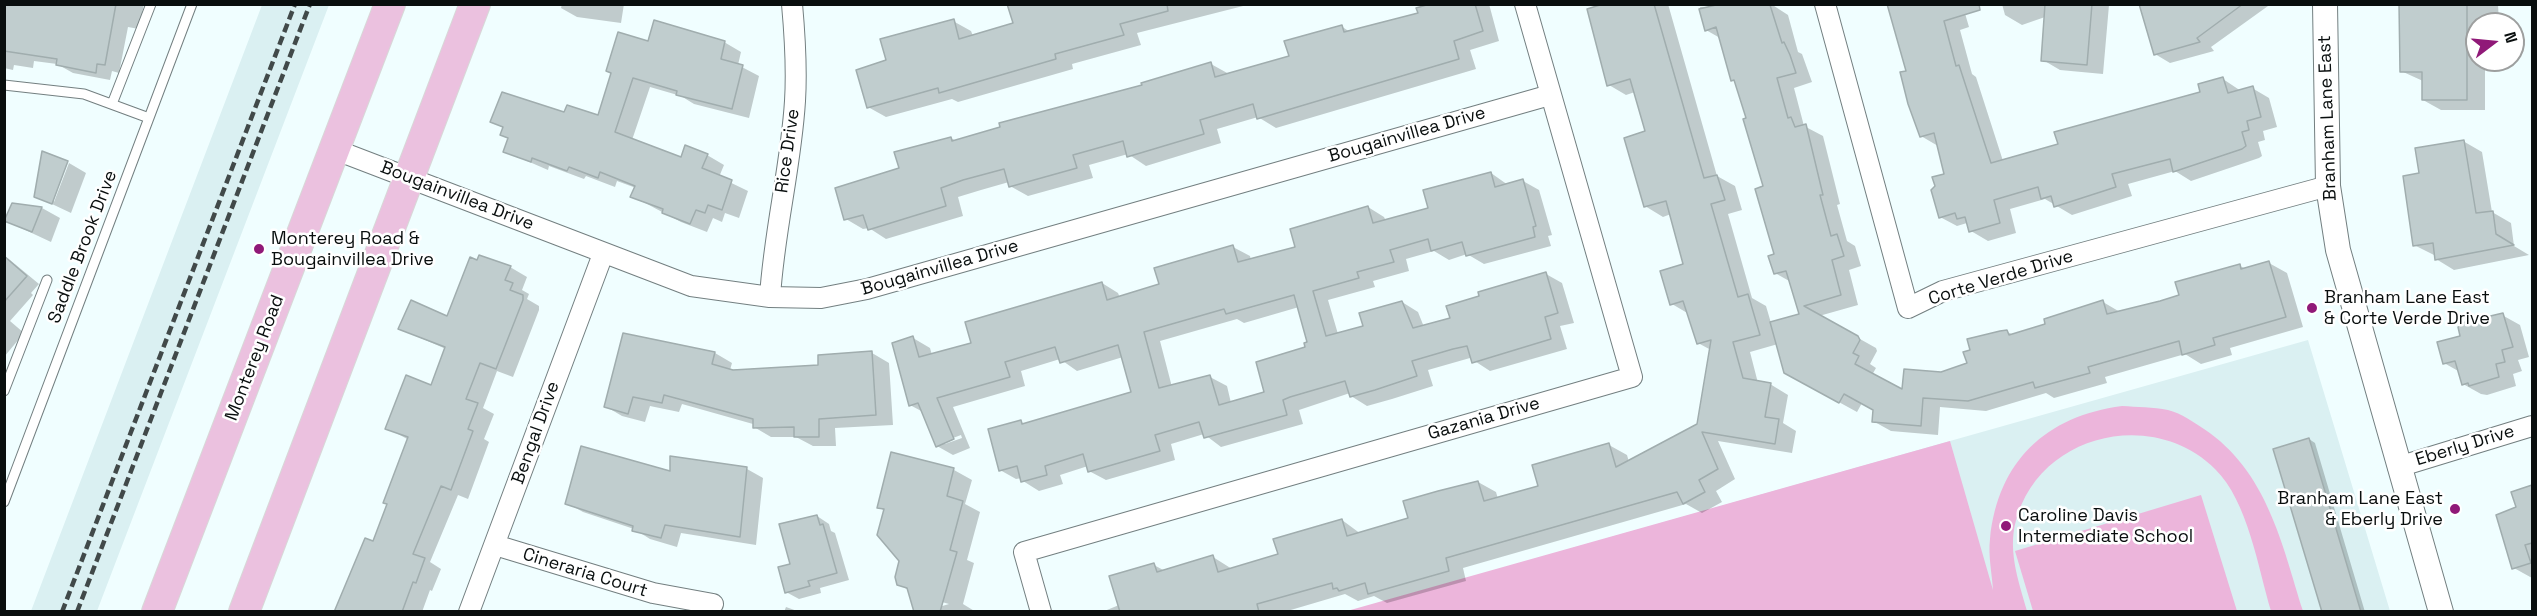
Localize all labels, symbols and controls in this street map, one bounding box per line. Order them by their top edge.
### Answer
north arrow [2465,12,2525,72]
text: N [2499,29,2522,45]
street label: Branham Lane East [2314,35,2342,201]
street label: Bougainvillea Drive [1326,102,1488,168]
street label: Rice Drive [771,107,805,195]
street label: Bougainvillea Drive [377,157,537,235]
street label: Saddle Brook Drive [44,167,122,327]
place label: Monterey Road & Bougainvillea Drive [271,228,434,270]
street label: Bougainvillea Drive [859,235,1021,301]
marker: Monterey Road & Bougainvillea Drive [252,242,266,256]
street label: Corte Verde Drive [1926,246,2076,310]
place label: Branham Lane East & Corte Verde Drive [2324,287,2490,330]
street label: Monterey Road [221,292,289,424]
marker: Branham Lane East & Corte Verde Drive [2305,301,2319,315]
street label: Bengal Drive [507,379,565,487]
street label: Gazania Drive [1426,393,1542,445]
street label: Eberly Drive [2413,421,2517,471]
place label: Branham Lane East & Eberly Drive [2277,488,2443,530]
marker: Branham Lane East & Eberly Drive [2448,502,2462,516]
place label: Caroline Davis Intermediate School [2018,505,2193,548]
marker: Caroline Davis Intermediate School [1999,519,2013,533]
street label: Cineraria Court [520,544,650,602]

